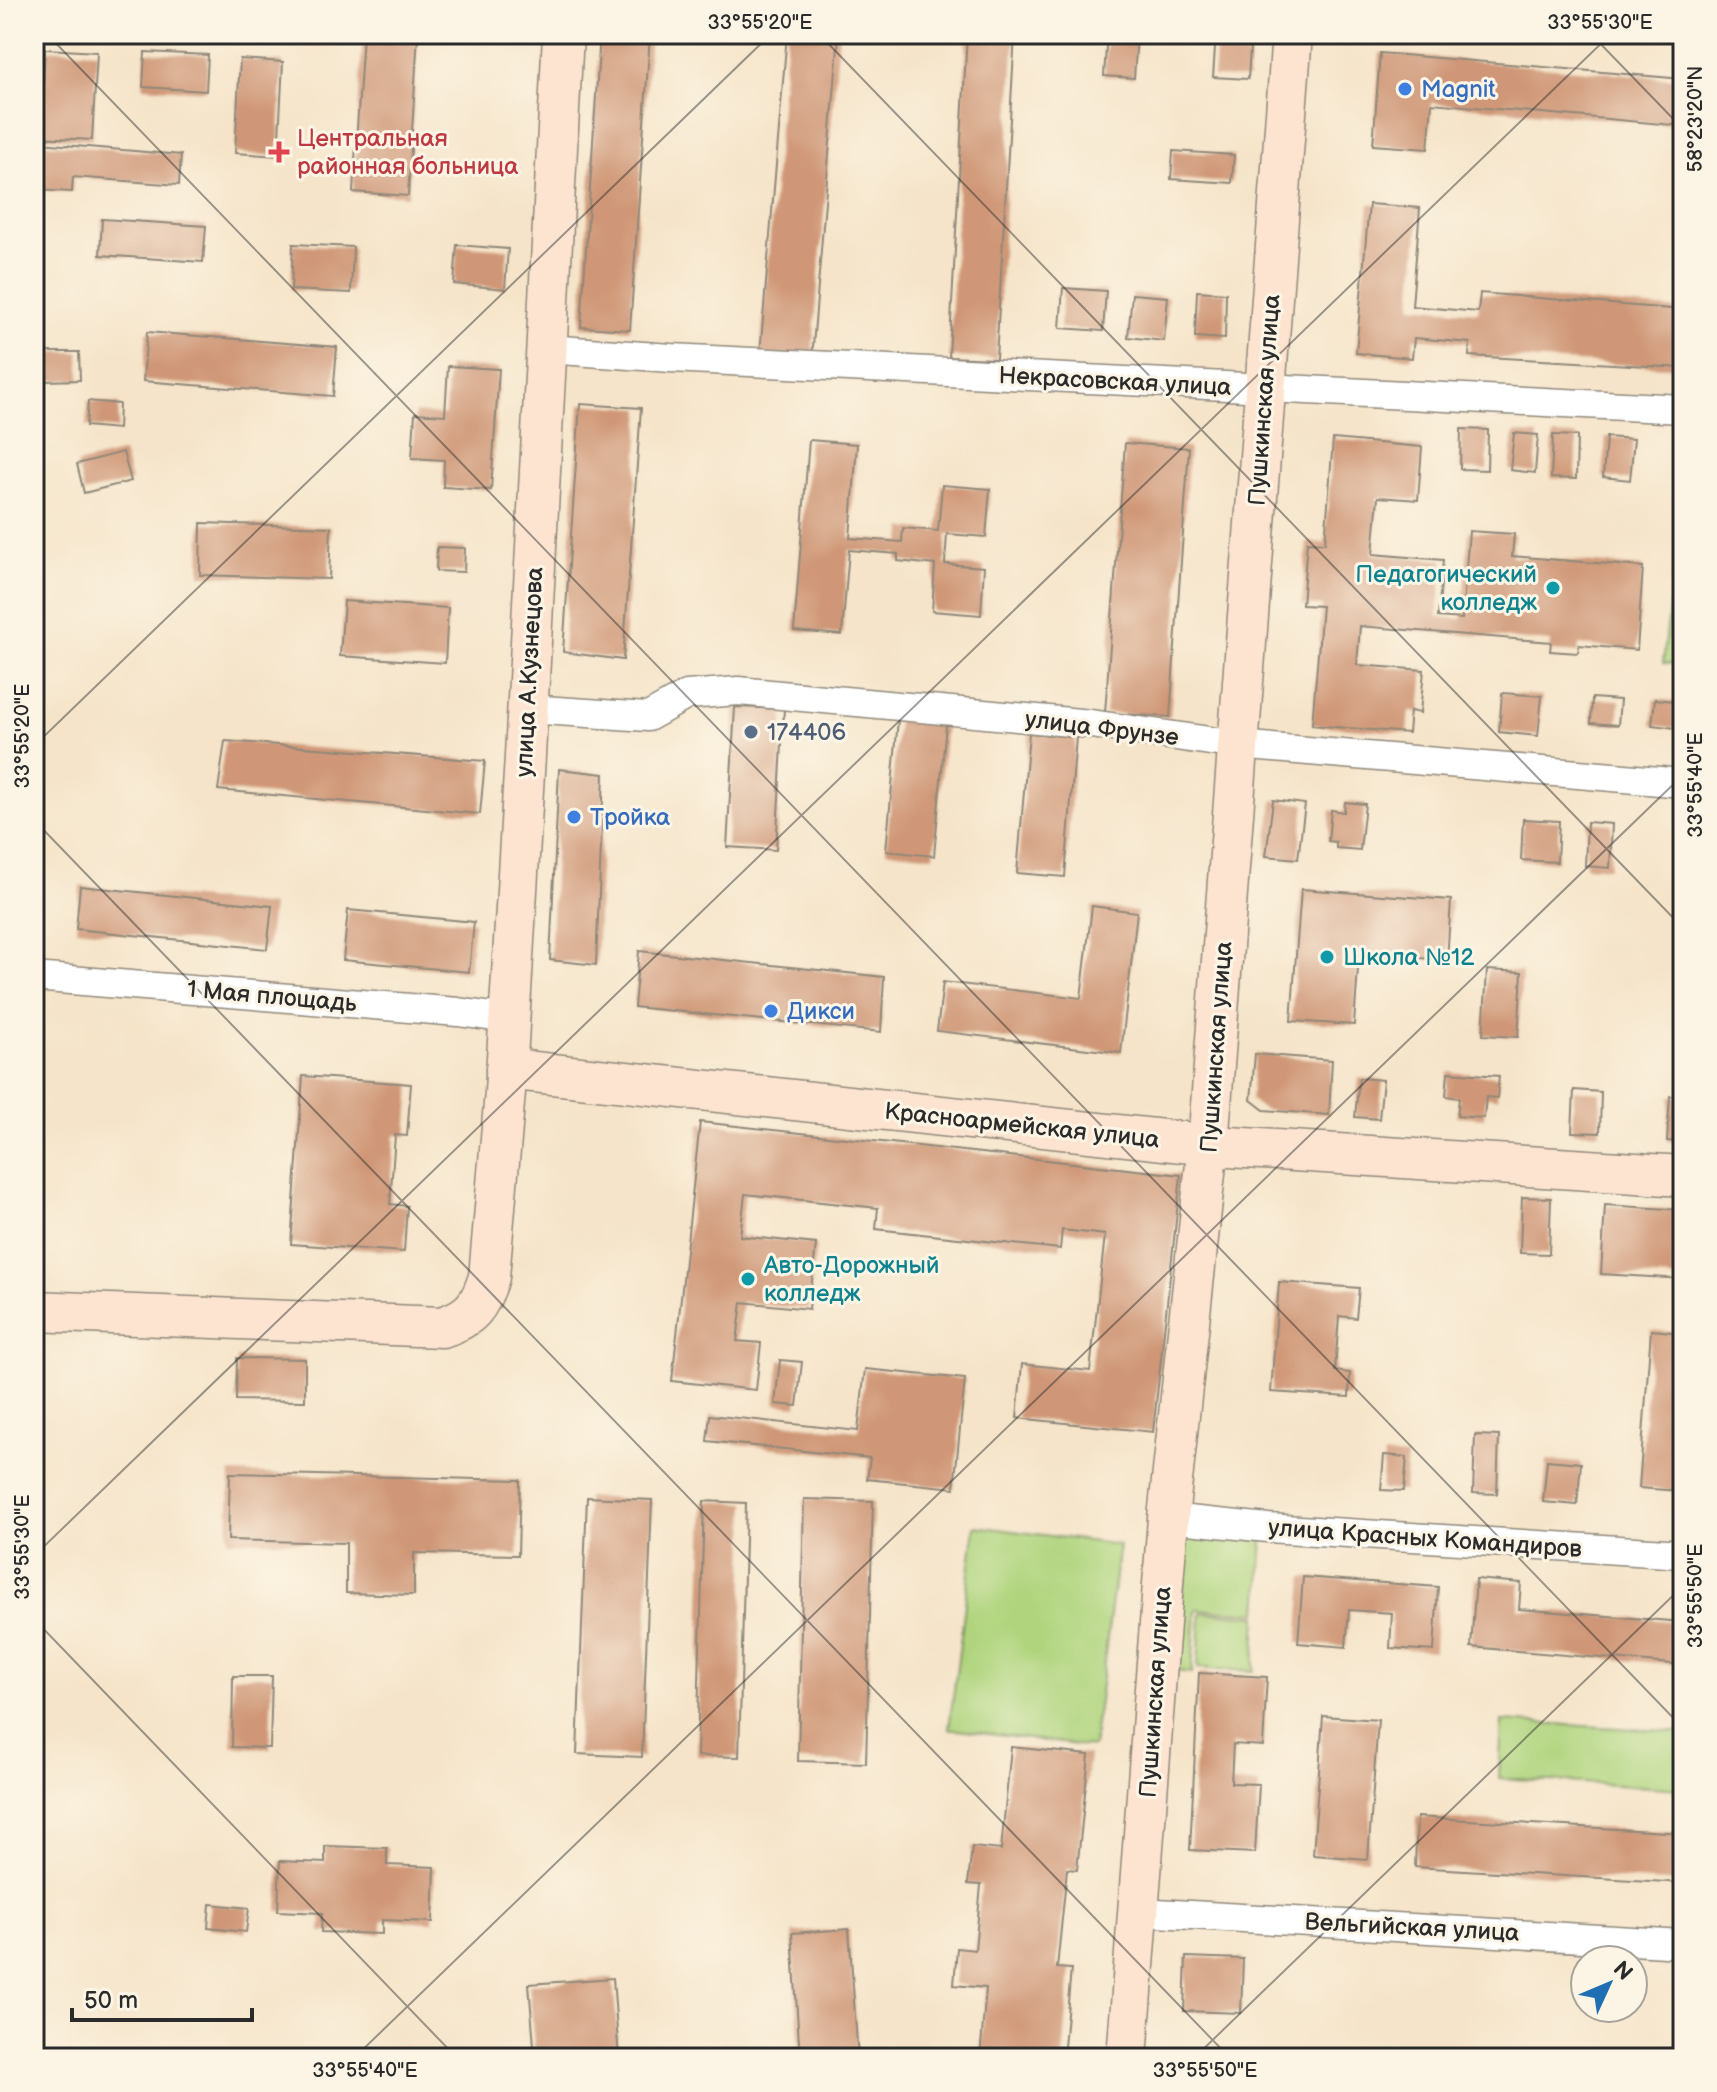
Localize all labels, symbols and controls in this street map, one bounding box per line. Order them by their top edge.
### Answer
text: 33°55'20"E [707,11,813,35]
text: 33°55'30"E [1547,11,1653,35]
text: 58°23'20"N [1684,66,1708,172]
place label: Magnit [1421,75,1496,104]
marker: Magnit [1396,80,1414,98]
place label: Центральная районная больница [297,124,518,181]
marker: Центральная районная больница [268,141,290,163]
street label: Пушкинская улица [1243,293,1286,507]
street label: Некрасовская улица [998,361,1232,402]
place label: Педагогический колледж [1355,560,1537,617]
street label: улица А.Кузнецова [510,566,549,778]
marker: Педагогический колледж [1544,579,1562,597]
text: 33°55'20"E [11,683,35,789]
street label: улица Фрунзе [1023,705,1180,752]
place label: 174406 [767,718,846,747]
marker: 174406 [742,723,760,741]
text: 33°55'40"E [1684,732,1708,838]
place label: Тройка [590,803,670,832]
marker: Тройка [565,808,583,826]
street label: Пушкинская улица [1195,940,1238,1154]
place label: Школа №12 [1343,943,1474,972]
marker: Школа №12 [1318,948,1336,966]
street label: 1 Мая площадь [186,975,358,1018]
place label: Дикси [787,997,855,1026]
marker: Дикси [762,1002,780,1020]
street label: Красноармейская улица [883,1097,1161,1154]
place label: Авто-Дорожный колледж [763,1251,940,1308]
marker: Авто-Дорожный колледж [739,1270,757,1288]
text: 33°55'30"E [11,1494,35,1600]
street label: улица Красных Командиров [1267,1513,1583,1564]
text: 33°55'50"E [1684,1544,1708,1648]
street label: Пушкинская улица [1134,1585,1177,1799]
street label: Вельгийская улица [1304,1907,1520,1948]
north arrow [1569,1944,1649,2024]
text: N [1607,1956,1638,1986]
scale bar [72,1972,252,2022]
text: 50 m [84,1986,138,2015]
text: 33°55'40"E [312,2059,418,2083]
text: 33°55'50"E [1153,2059,1257,2083]

